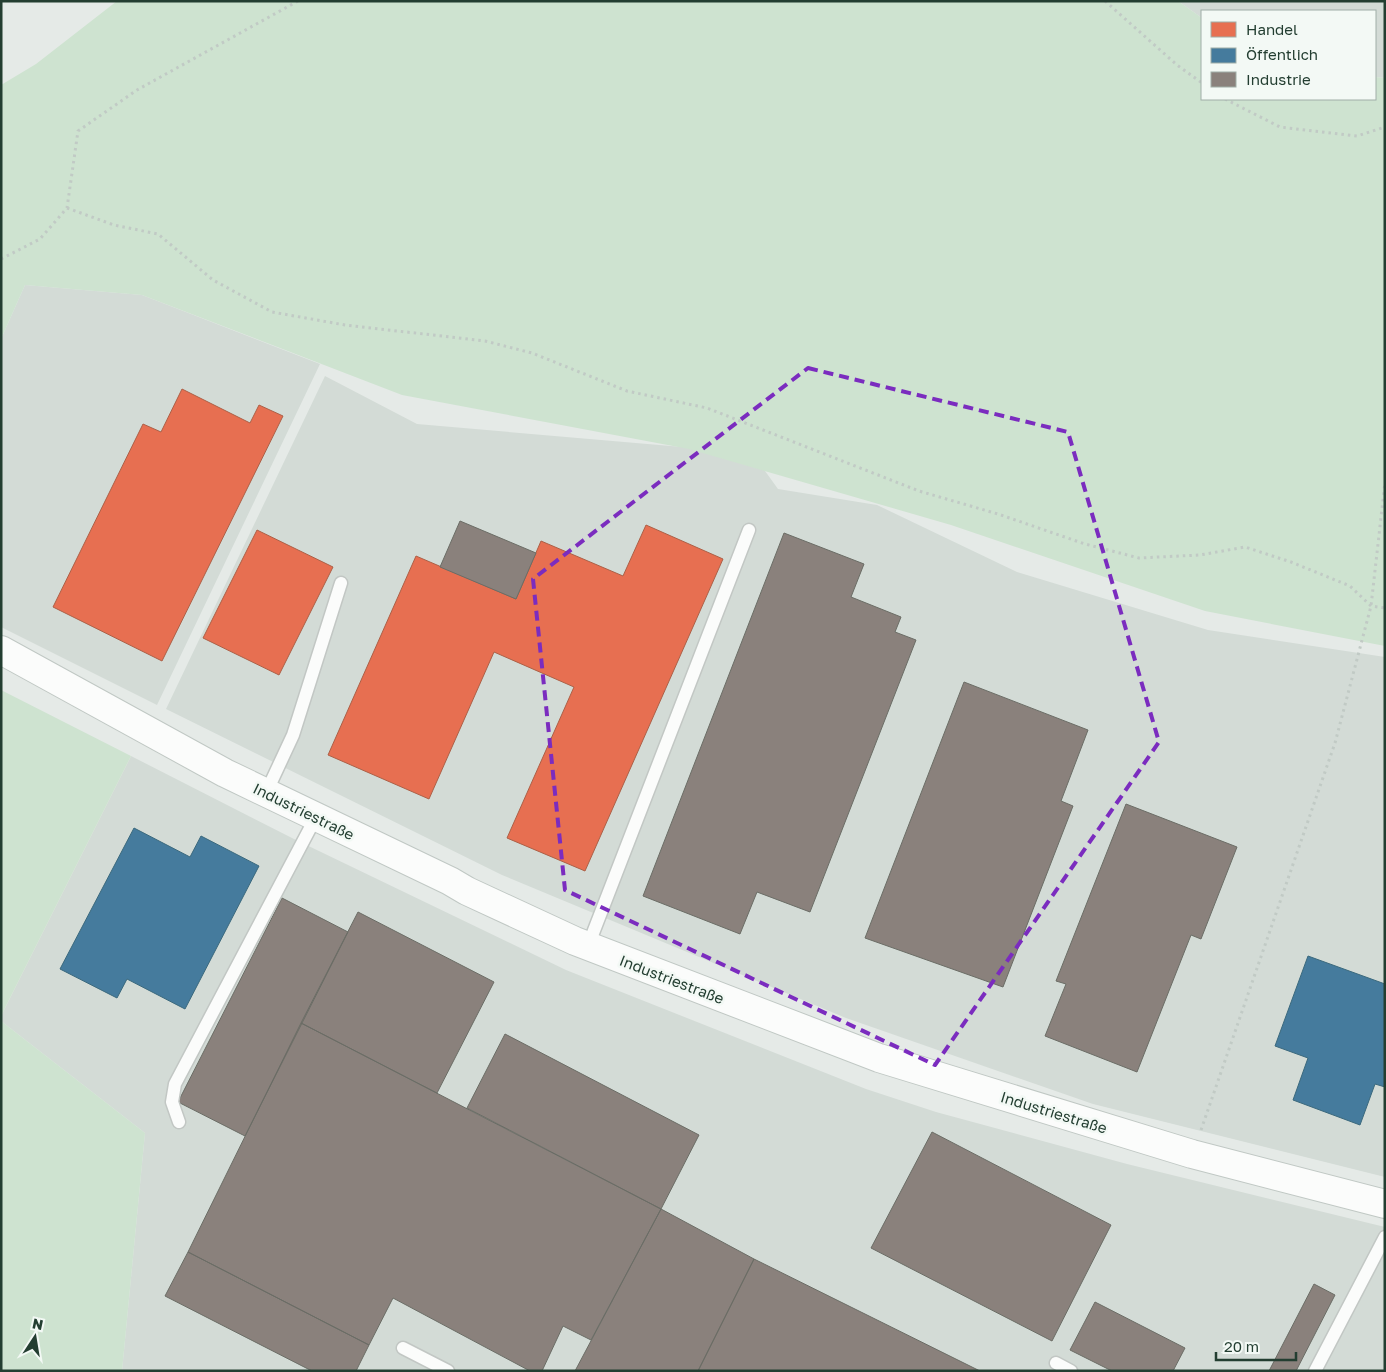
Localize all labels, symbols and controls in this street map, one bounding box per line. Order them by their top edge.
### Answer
legend [1201,10,1376,100]
text: Handel [1246,20,1298,38]
text: Öffentlich [1246,45,1318,63]
text: Industrie [1246,70,1311,88]
street label: Industriestraße [250,779,358,843]
street label: Industriestraße [617,951,727,1007]
street label: Industriestraße [999,1087,1110,1137]
north arrow [10,1312,60,1362]
text: N [31,1314,45,1333]
scale bar [1216,1330,1296,1362]
text: 20 m [1224,1337,1259,1355]

